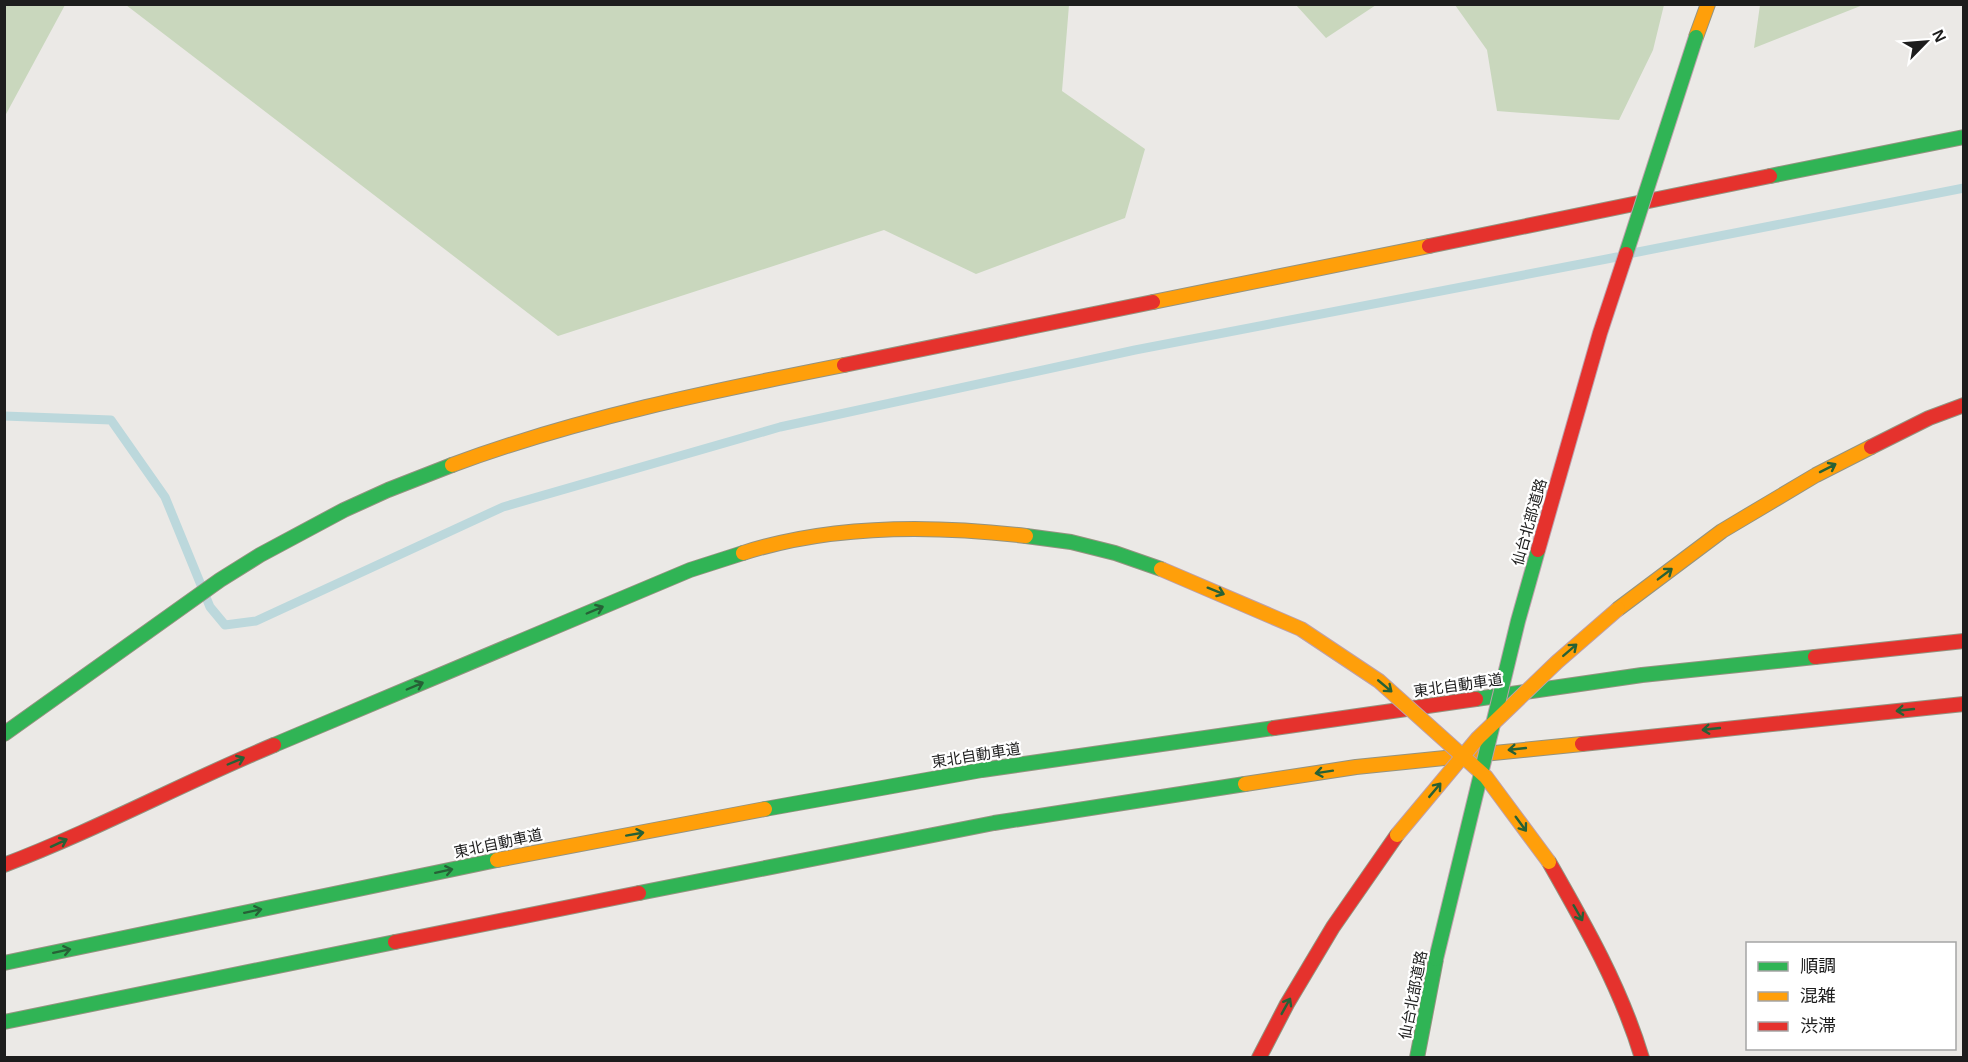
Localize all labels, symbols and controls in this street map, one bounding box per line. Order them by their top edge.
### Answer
north arrow [1896,12,1956,72]
text: N [1929,27,1949,45]
one-way arrow [1819,462,1837,474]
street label: 仙台北部道路 [1508,476,1550,568]
one-way arrow [1656,568,1672,580]
one-way arrow [1206,586,1224,597]
one-way arrow [585,604,604,615]
one-way arrow [1562,643,1577,657]
street label: 東北自動車道 [1412,670,1504,700]
one-way arrow [1377,679,1392,693]
one-way arrow [406,680,424,691]
one-way arrow [1896,705,1916,716]
one-way arrow [1702,724,1722,735]
street label: 東北自動車道 [930,740,1022,770]
one-way arrow [1508,744,1528,755]
one-way arrow [226,755,244,766]
one-way arrow [1314,766,1334,777]
one-way arrow [1428,782,1441,798]
one-way arrow [1514,816,1527,832]
street label: 東北自動車道 [452,825,544,861]
one-way arrow [625,828,644,839]
one-way arrow [49,837,67,849]
one-way arrow [434,865,453,877]
one-way arrow [1573,904,1585,921]
one-way arrow [242,905,262,916]
legend [1746,942,1956,1050]
one-way arrow [51,945,71,956]
street label: 仙台北部道路 [1396,949,1430,1041]
text: 順調 [1800,956,1836,976]
text: 混雑 [1800,986,1836,1006]
one-way arrow [1281,997,1292,1015]
text: 渋滞 [1800,1016,1836,1036]

